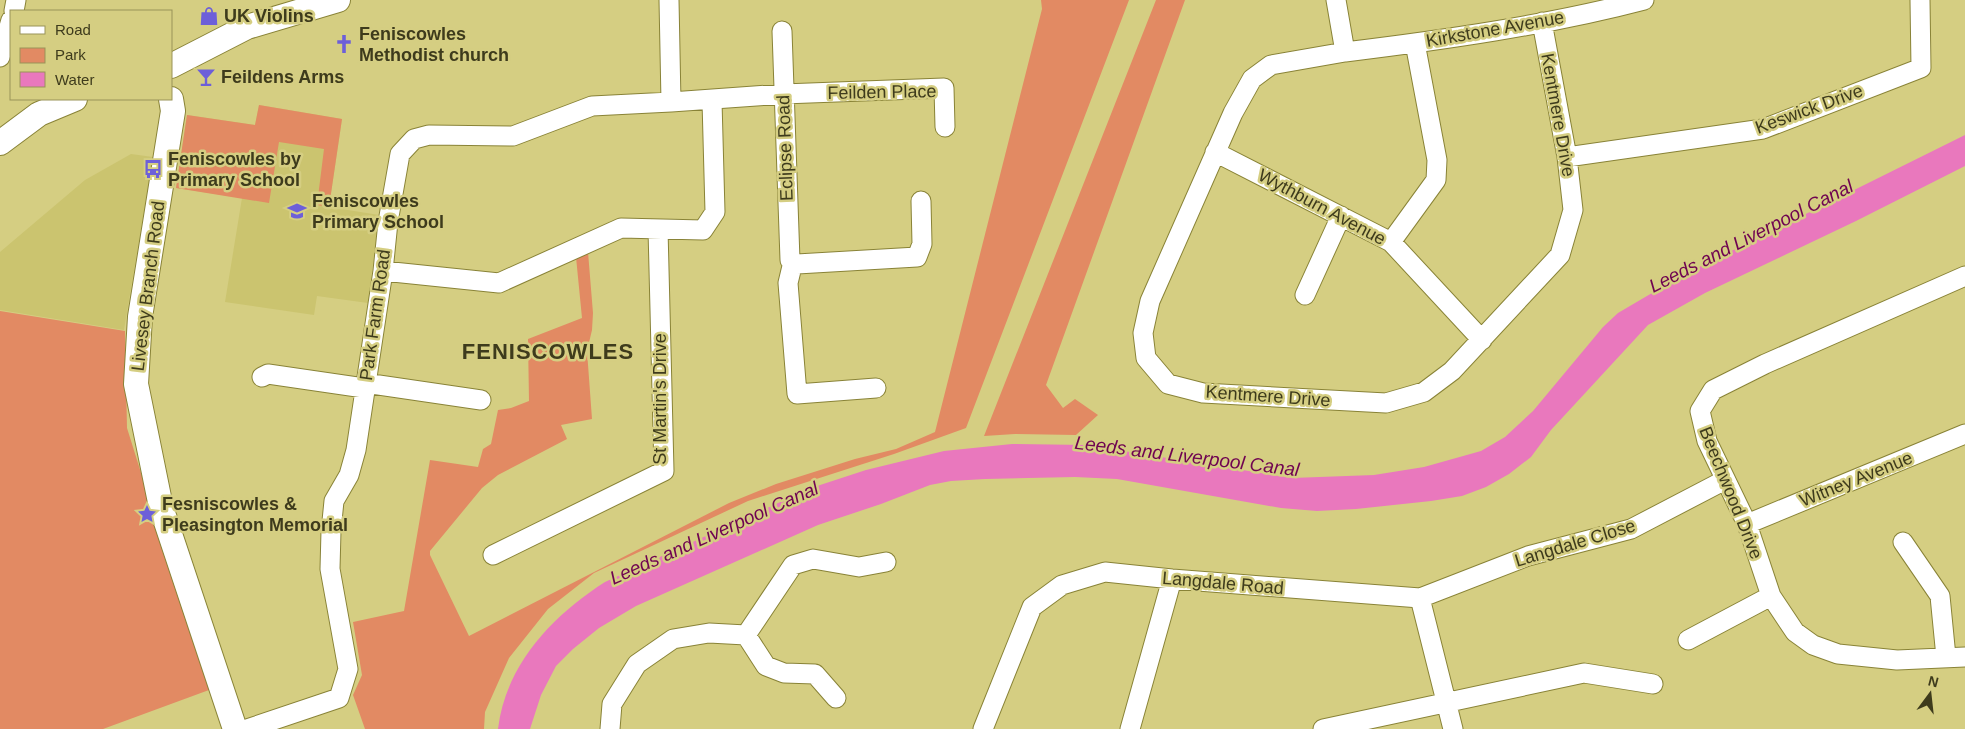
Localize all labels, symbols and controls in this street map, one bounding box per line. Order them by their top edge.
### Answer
shop icon: UK Violins [198,5,220,27]
place label: UK Violins [224,6,314,26]
street label: Kirkstone Avenue [1424,7,1566,51]
legend [10,10,172,100]
text: Road [55,21,91,38]
place label: Feniscowles Methodist church [359,24,509,65]
church icon: Feniscowles Methodist church [333,33,355,55]
text: Park [55,46,86,63]
street label: Kentmere Drive [1537,52,1579,178]
bar icon: Feildens Arms [195,66,217,88]
place label: Feildens Arms [221,67,344,87]
text: Water [55,71,94,88]
street label: Keswick Drive [1752,80,1866,138]
street label: Feilden Place [827,81,937,103]
street label: Eclipse Road [773,95,797,201]
place label: Feniscowles by Primary School [168,149,301,190]
bus stop icon: Feniscowles by Primary School [142,158,164,180]
street label: Wythburn Avenue [1255,165,1389,249]
water label: Leeds and Liverpool Canal [1646,175,1857,297]
place label: Feniscowles Primary School [312,191,444,232]
street label: Livesey Branch Road [128,200,168,372]
school or university icon: Feniscowles Primary School [286,200,308,222]
street label: Park Farm Road [356,248,394,382]
street label: St Martin's Drive [650,333,670,465]
district label: FENISCOWLES [462,339,634,364]
street label: Kentmere Drive [1205,382,1331,410]
street label: Beechwood Drive [1695,424,1767,562]
water label: Leeds and Liverpool Canal [1074,432,1301,480]
street label: Witney Avenue [1797,447,1915,511]
water label: Leeds and Liverpool Canal [606,477,822,589]
place label: Fesniscowles & Pleasington Memorial [162,494,348,535]
place icon: Fesniscowles & Pleasington Memorial [136,503,158,525]
street label: Langdale Close [1512,515,1638,571]
street label: Langdale Road [1161,568,1285,598]
north arrow [1905,669,1955,719]
text: N [1926,672,1940,690]

